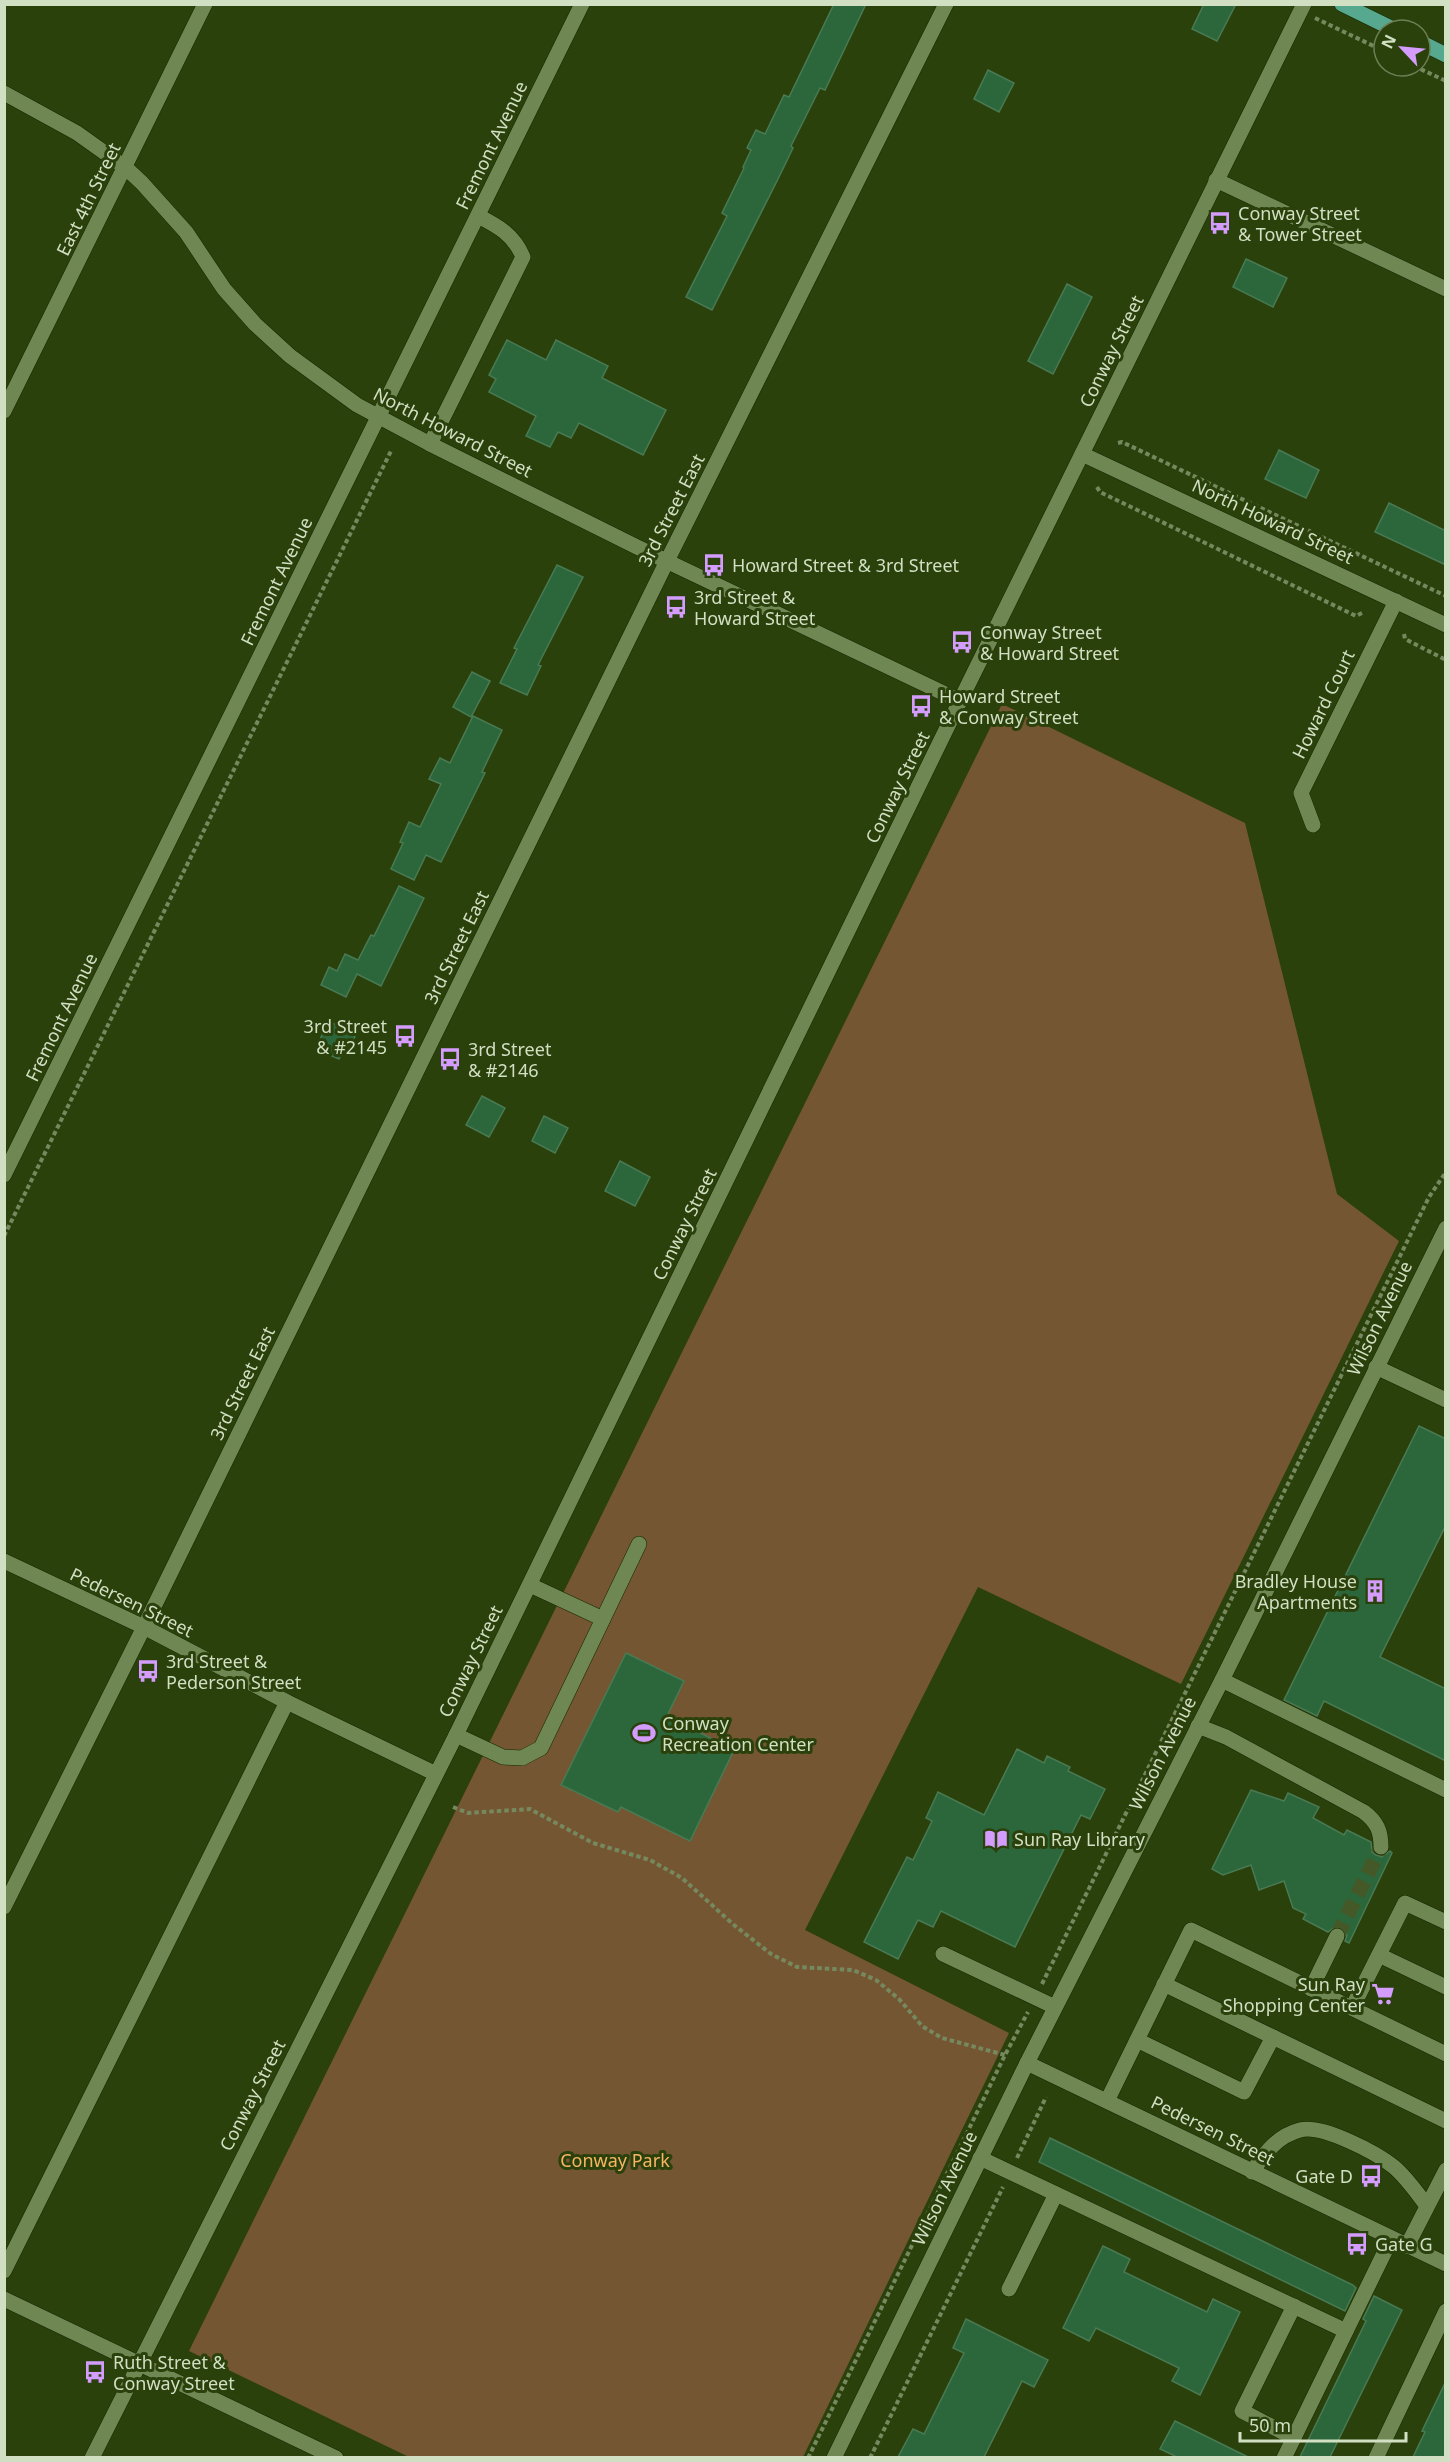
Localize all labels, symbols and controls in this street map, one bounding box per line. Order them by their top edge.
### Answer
north arrow [1372,18,1432,78]
text: N [1376,31,1401,52]
street label: Fremont Avenue [450,77,532,213]
street label: East 4th Street [50,138,126,259]
place label: Conway Street & Tower Street [1238,201,1362,246]
bus stop icon: Conway Street & Tower Street [1207,210,1233,236]
street label: Conway Street [1074,291,1149,411]
street label: North Howard Street [369,381,537,483]
street label: 3rd Street East [632,449,710,570]
street label: North Howard Street [1188,473,1358,569]
street label: Fremont Avenue [235,513,317,649]
bus stop icon: Howard Street & 3rd Street [701,552,727,578]
place label: Howard Street & 3rd Street [732,553,960,577]
place label: 3rd Street & Howard Street [694,585,816,630]
bus stop icon: 3rd Street & Howard Street [663,594,689,620]
place label: Conway Street & Howard Street [980,620,1120,665]
bus stop icon: Conway Street & Howard Street [949,629,975,655]
street label: Howard Court [1286,645,1360,762]
place label: Howard Street & Conway Street [939,684,1079,729]
bus stop icon: Howard Street & Conway Street [908,693,934,719]
street label: Conway Street [860,727,935,847]
street label: 3rd Street East [418,886,494,1008]
street label: Fremont Avenue [20,949,102,1085]
place label: 3rd Street & #2145 [304,1014,387,1059]
bus stop icon: 3rd Street & #2145 [392,1023,418,1049]
place label: 3rd Street & #2146 [468,1037,552,1082]
bus stop icon: 3rd Street & #2146 [437,1046,463,1072]
street label: Conway Street [647,1164,722,1284]
street label: Wilson Avenue [1341,1257,1417,1379]
street label: 3rd Street East [204,1322,280,1444]
street label: Pedersen Street [66,1562,198,1642]
place label: Bradley House Apartments [1235,1569,1357,1614]
building icon: Bradley House Apartments [1362,1578,1388,1604]
street label: Conway Street [433,1601,508,1721]
place label: 3rd Street & Pederson Street [166,1649,302,1694]
bus stop icon: 3rd Street & Pederson Street [135,1658,161,1684]
street label: Wilson Avenue [1123,1692,1201,1814]
place label: Conway Recreation Center [662,1711,814,1756]
sports icon: Conway Recreation Center [631,1720,657,1746]
library icon: Sun Ray Library [983,1826,1009,1852]
place label: Sun Ray Library [1014,1827,1146,1851]
place label: Sun Ray Shopping Center [1223,1972,1366,2017]
supermarket icon: Sun Ray Shopping Center [1370,1981,1396,2007]
street label: Conway Street [214,2035,291,2155]
street label: Pedersen Street [1147,2090,1279,2170]
street label: Wilson Avenue [906,2127,982,2249]
park label: Conway Park [560,2148,670,2172]
bus stop icon: Gate D [1358,2163,1384,2189]
place label: Gate D [1295,2164,1353,2188]
bus stop icon: Gate G [1344,2231,1370,2257]
place label: Gate G [1375,2232,1433,2256]
place label: Ruth Street & Conway Street [113,2350,235,2395]
bus stop icon: Ruth Street & Conway Street [82,2359,108,2385]
scale bar [1240,2405,1406,2443]
text: 50 m [1249,2413,1291,2437]

